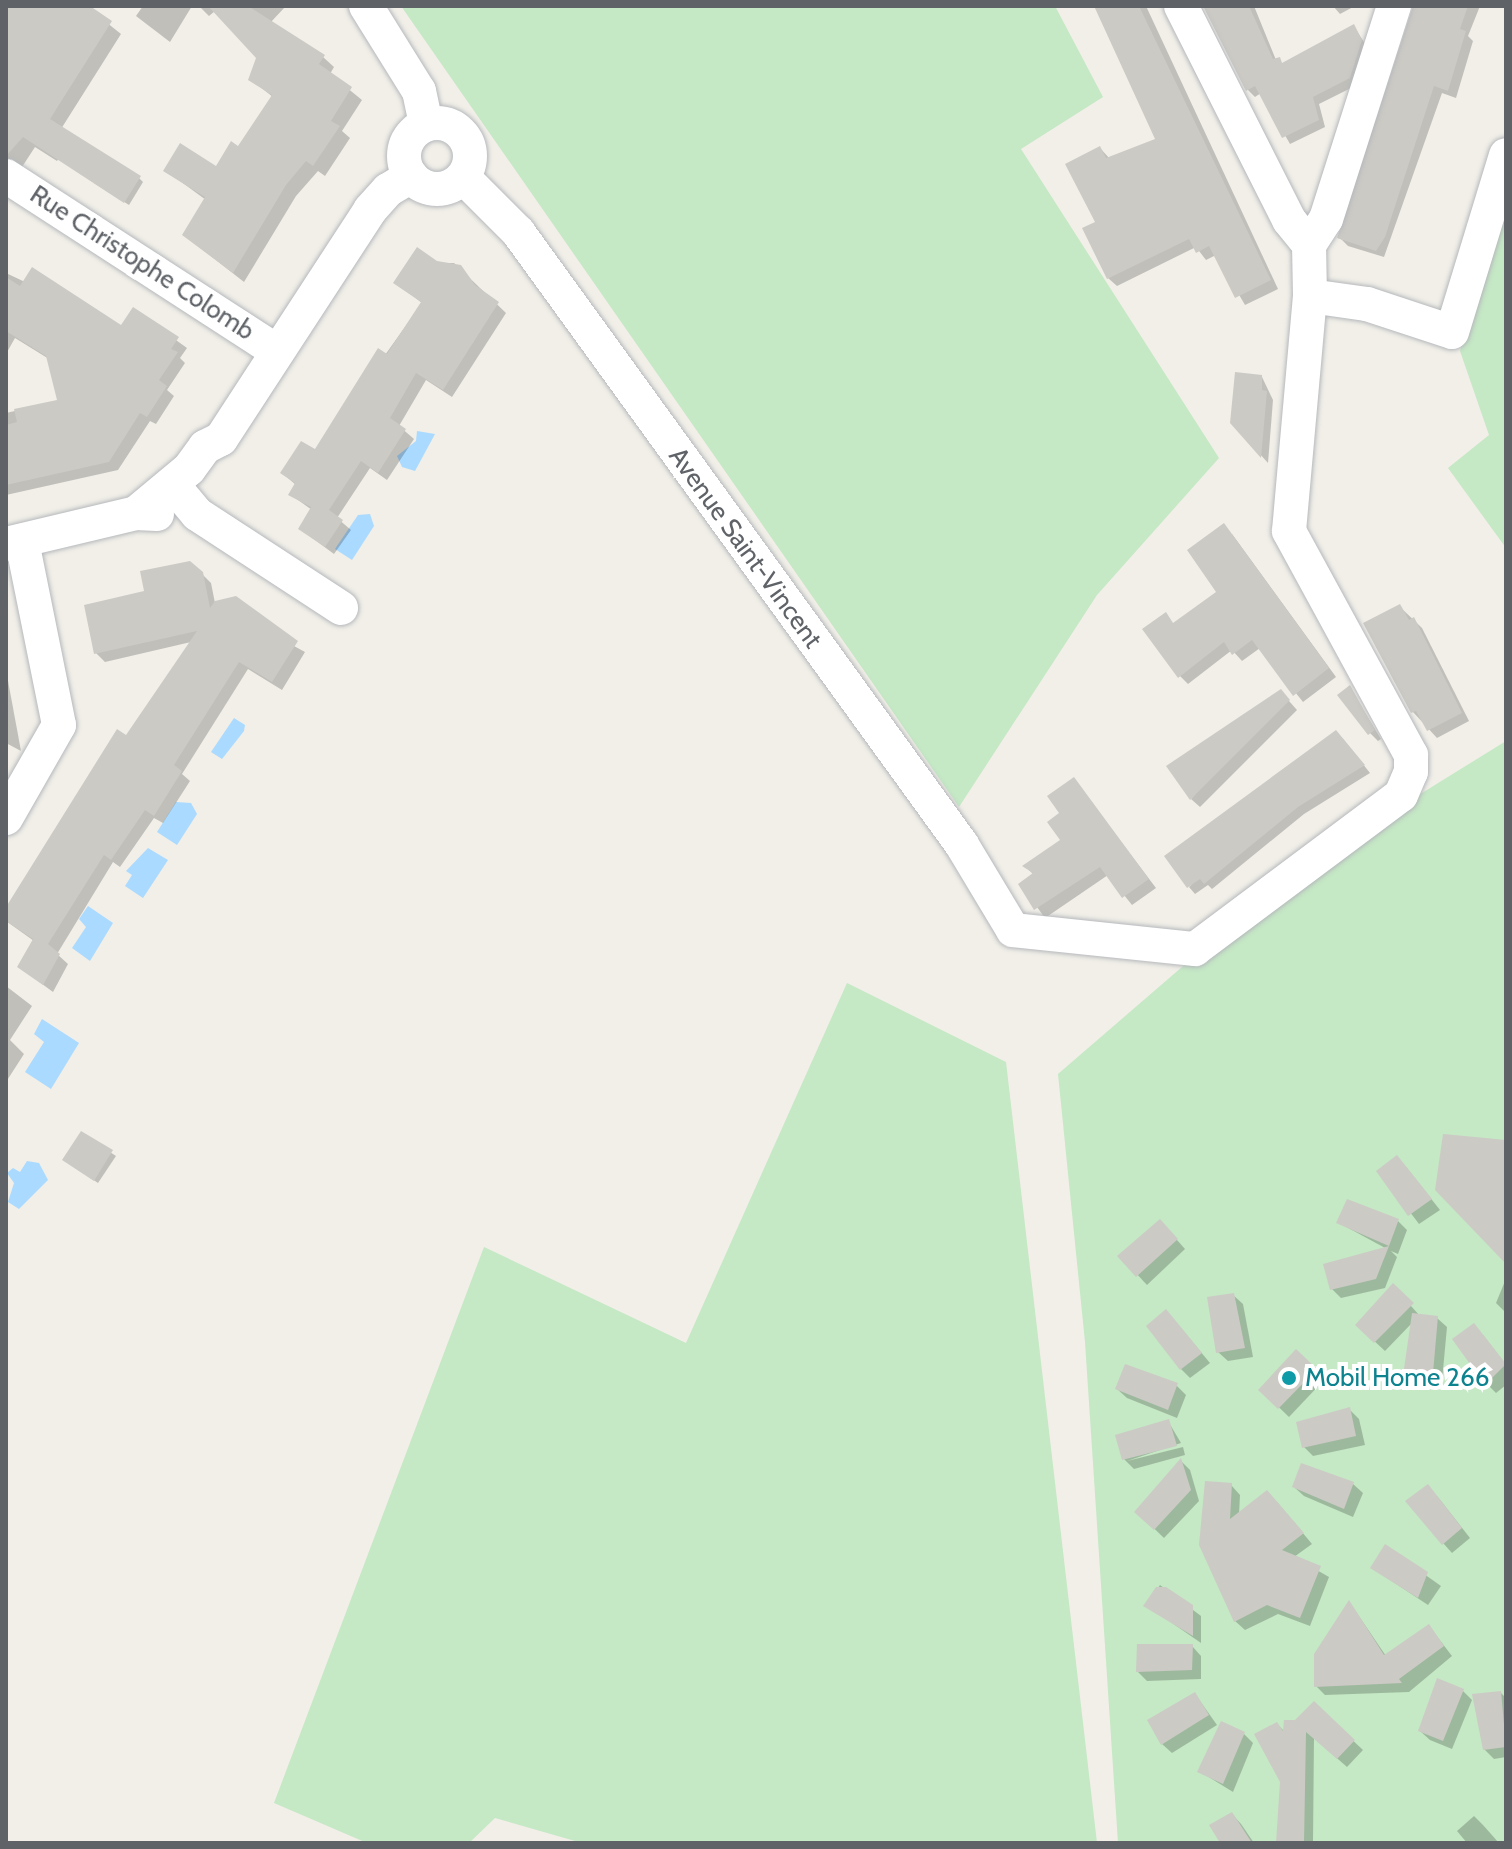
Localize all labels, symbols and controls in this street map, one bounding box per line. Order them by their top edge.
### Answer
street label: Rue Christophe Colomb [24,179,260,347]
street label: Avenue Saint-Vincent [662,442,828,654]
place label: Mobil Home 266 [1305,1362,1489,1394]
marker: Mobil Home 266 [1280,1369,1298,1387]

